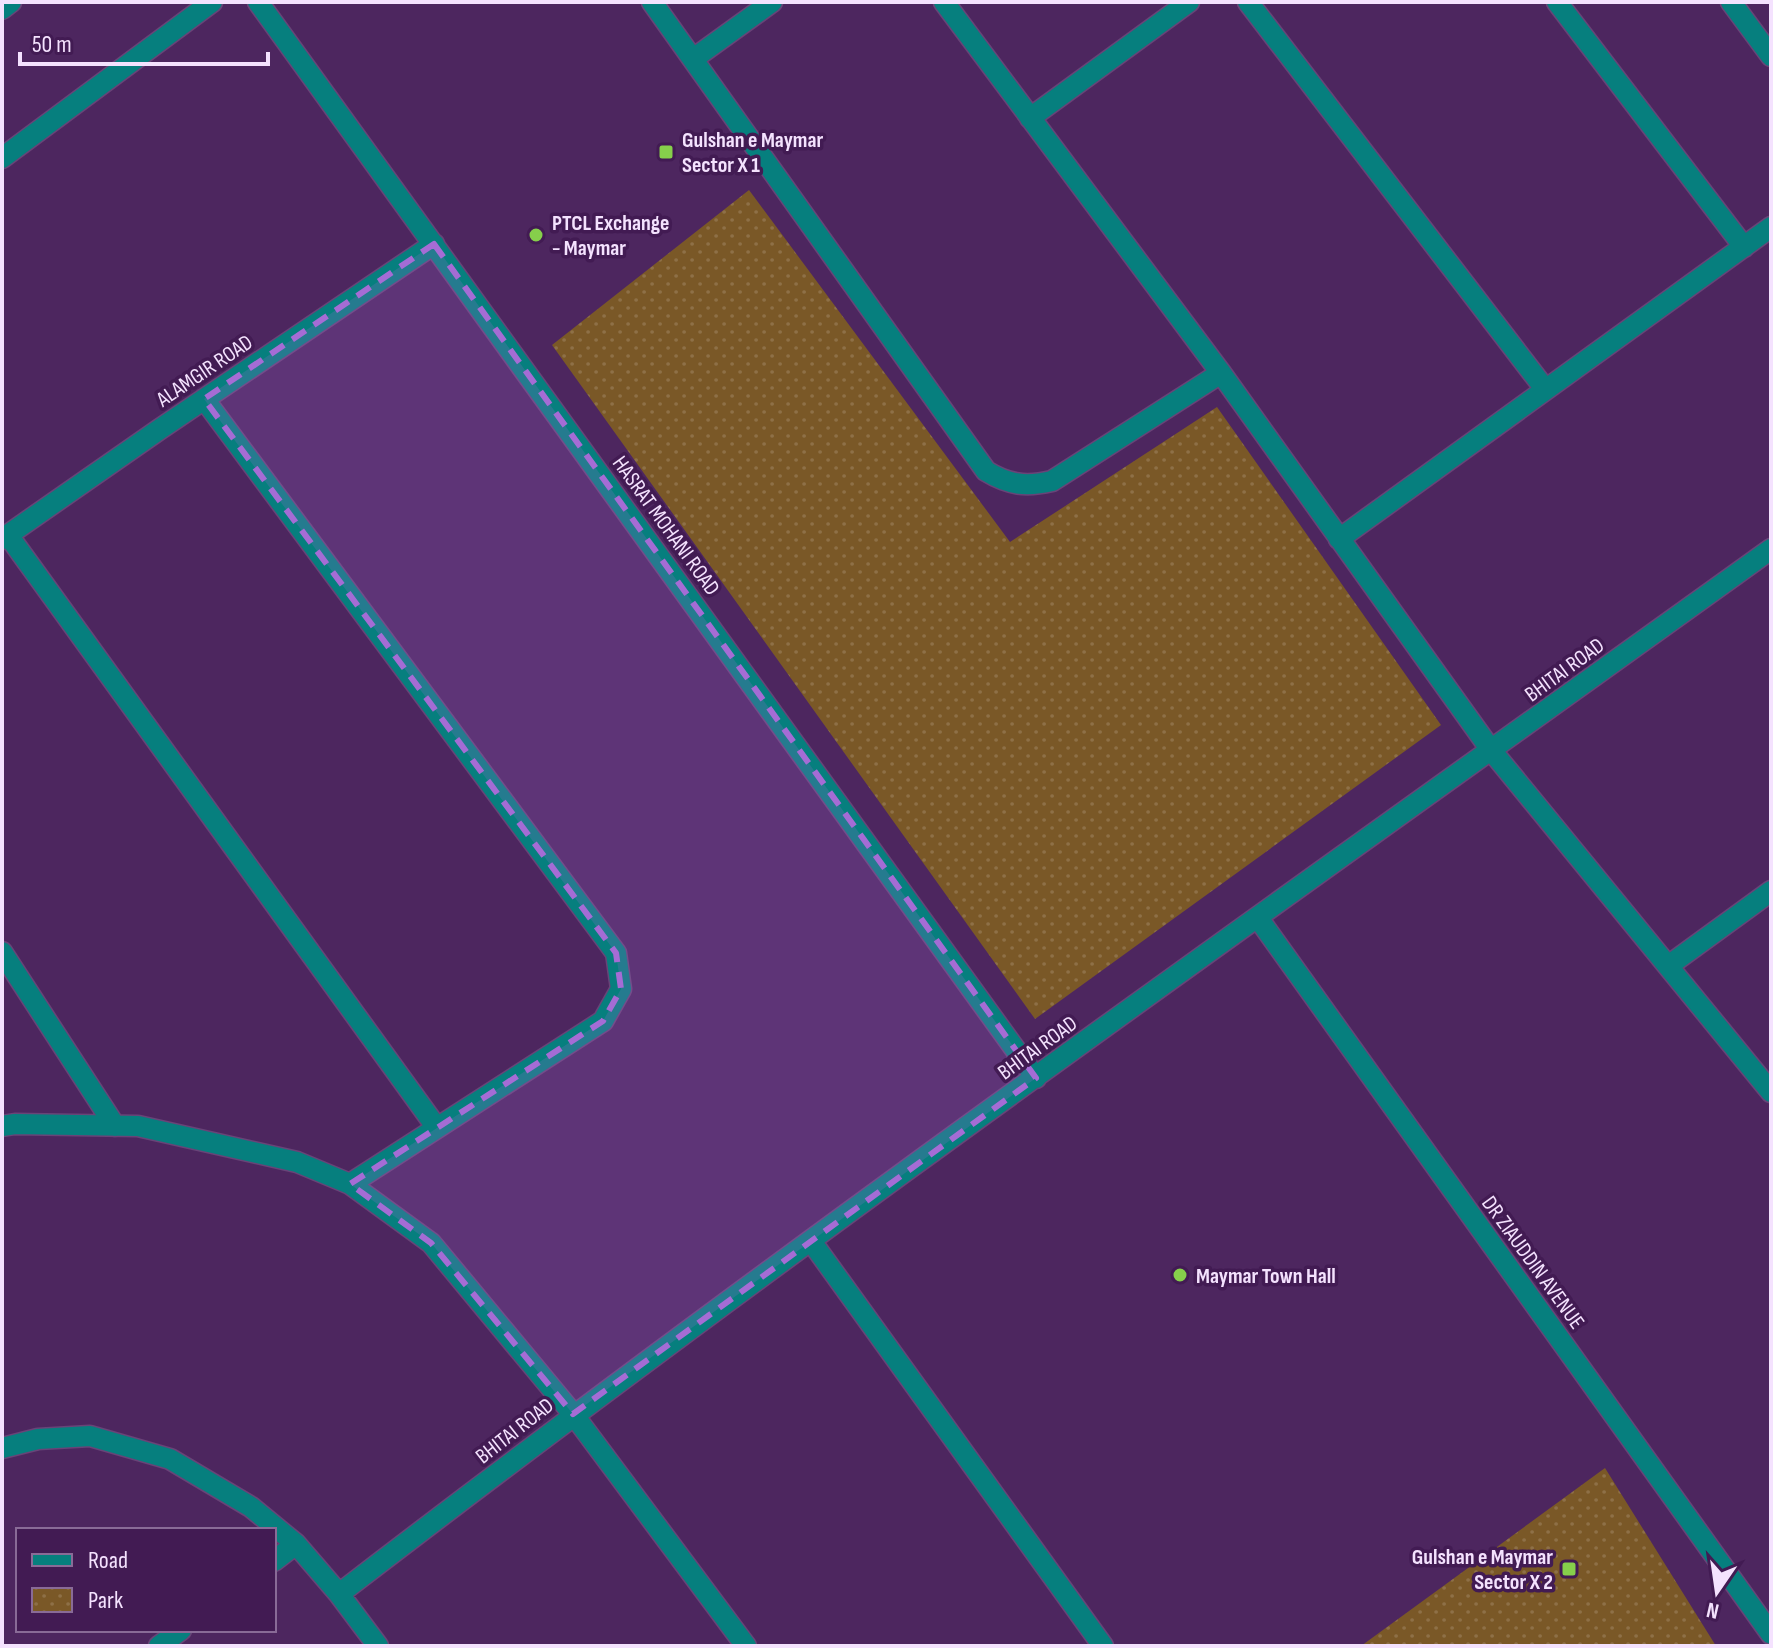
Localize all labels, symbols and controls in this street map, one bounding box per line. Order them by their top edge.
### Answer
scale bar [20,16,268,66]
text: 50 m [32,30,72,59]
place label: Gulshan e Maymar Sector X 1 [682,127,823,179]
marker: Gulshan e Maymar Sector X 1 [657,143,675,161]
place label: PTCL Exchange - Maymar [552,210,669,262]
marker: PTCL Exchange - Maymar [527,226,545,244]
street label: ALAMGIR ROAD [151,329,258,414]
street label: HASRAT MOHANI ROAD [606,451,725,601]
street label: BHITAI ROAD [1520,632,1610,708]
street label: BHITAI ROAD [993,1010,1083,1086]
street label: DR ZIAUDDIN AVENUE [1475,1191,1590,1335]
place label: Maymar Town Hall [1196,1263,1336,1290]
marker: Maymar Town Hall [1171,1266,1189,1284]
street label: BHITAI ROAD [470,1392,559,1470]
legend [16,1528,276,1632]
place label: Gulshan e Maymar Sector X 2 [1412,1544,1553,1596]
text: Road [88,1546,128,1575]
north arrow [1677,1552,1757,1632]
marker: Gulshan e Maymar Sector X 2 [1560,1560,1578,1578]
text: Park [88,1586,123,1615]
text: N [1704,1596,1722,1625]

